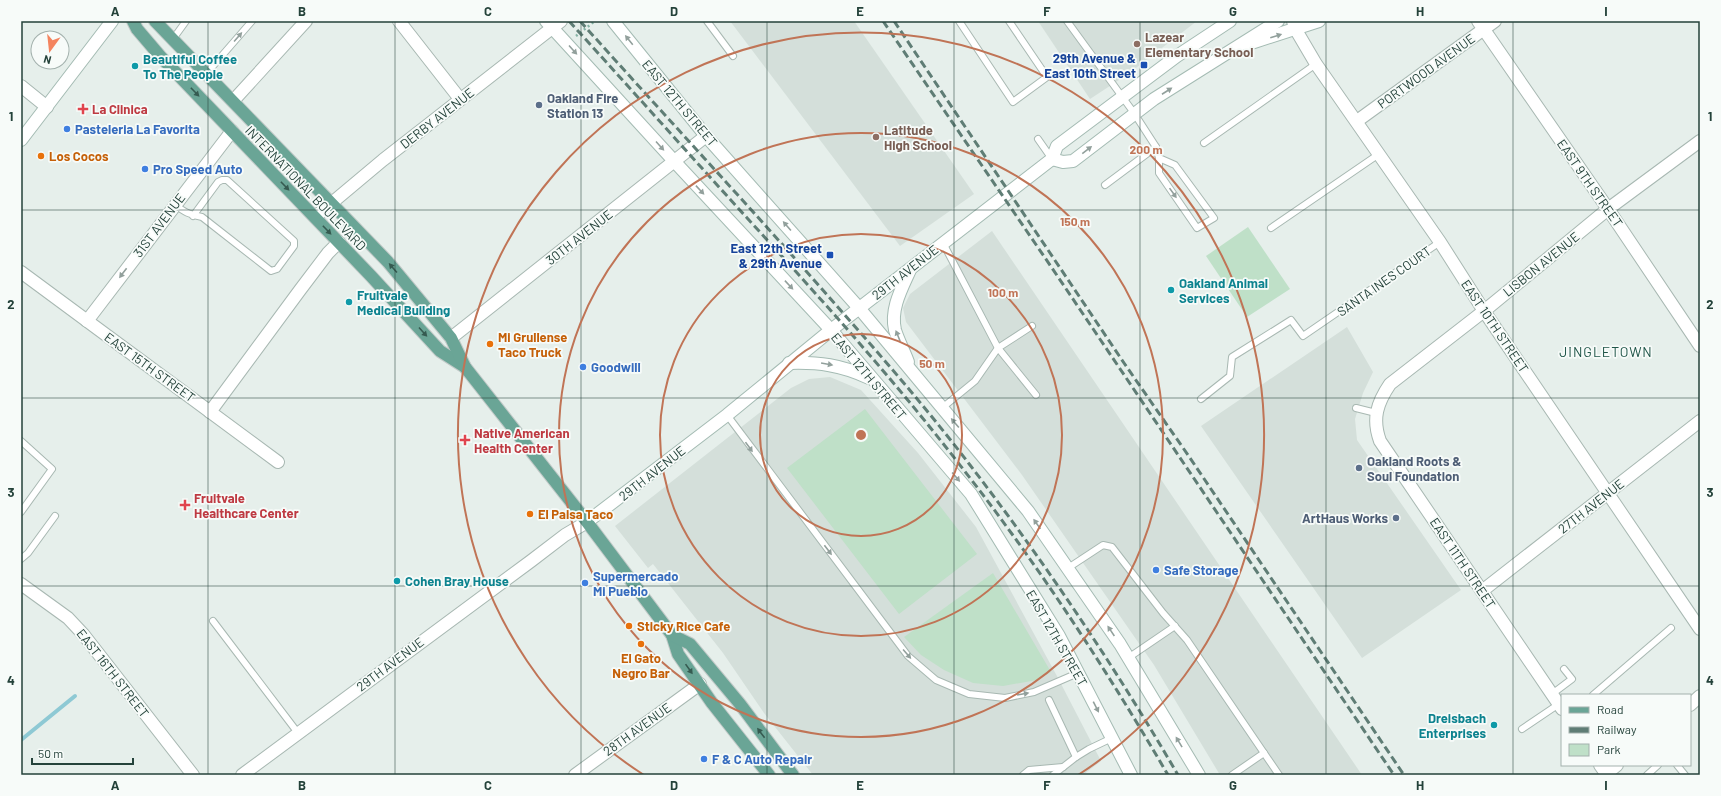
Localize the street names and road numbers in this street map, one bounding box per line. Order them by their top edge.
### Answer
street label: PORTWOOD AVENUE [1374,30,1478,112]
street label: EAST 12TH STREET [639,56,721,150]
street label: DERBY AVENUE [397,84,477,152]
street label: INTERNATIONAL BOULEVARD [242,122,370,254]
street label: EAST 9TH STREET [1554,136,1626,230]
street label: 31ST AVENUE [130,190,188,260]
street label: 30TH AVENUE [542,206,616,268]
street label: LISBON AVENUE [1500,228,1583,300]
street label: 29TH AVENUE [869,241,942,303]
street label: SANTA INES COURT [1334,243,1434,319]
street label: EAST 10TH STREET [1458,276,1532,376]
street label: EAST 15TH STREET [102,329,198,405]
street label: EAST 12TH STREET [828,329,910,423]
street label: 29TH AVENUE [616,442,689,504]
street label: 27TH AVENUE [1555,475,1627,537]
street label: EAST 11TH STREET [1427,515,1499,611]
street label: EAST 12TH STREET [1023,587,1091,689]
street label: EAST 16TH STREET [73,625,153,721]
street label: 29TH AVENUE [353,633,427,694]
street label: 28TH AVENUE [600,699,674,759]

